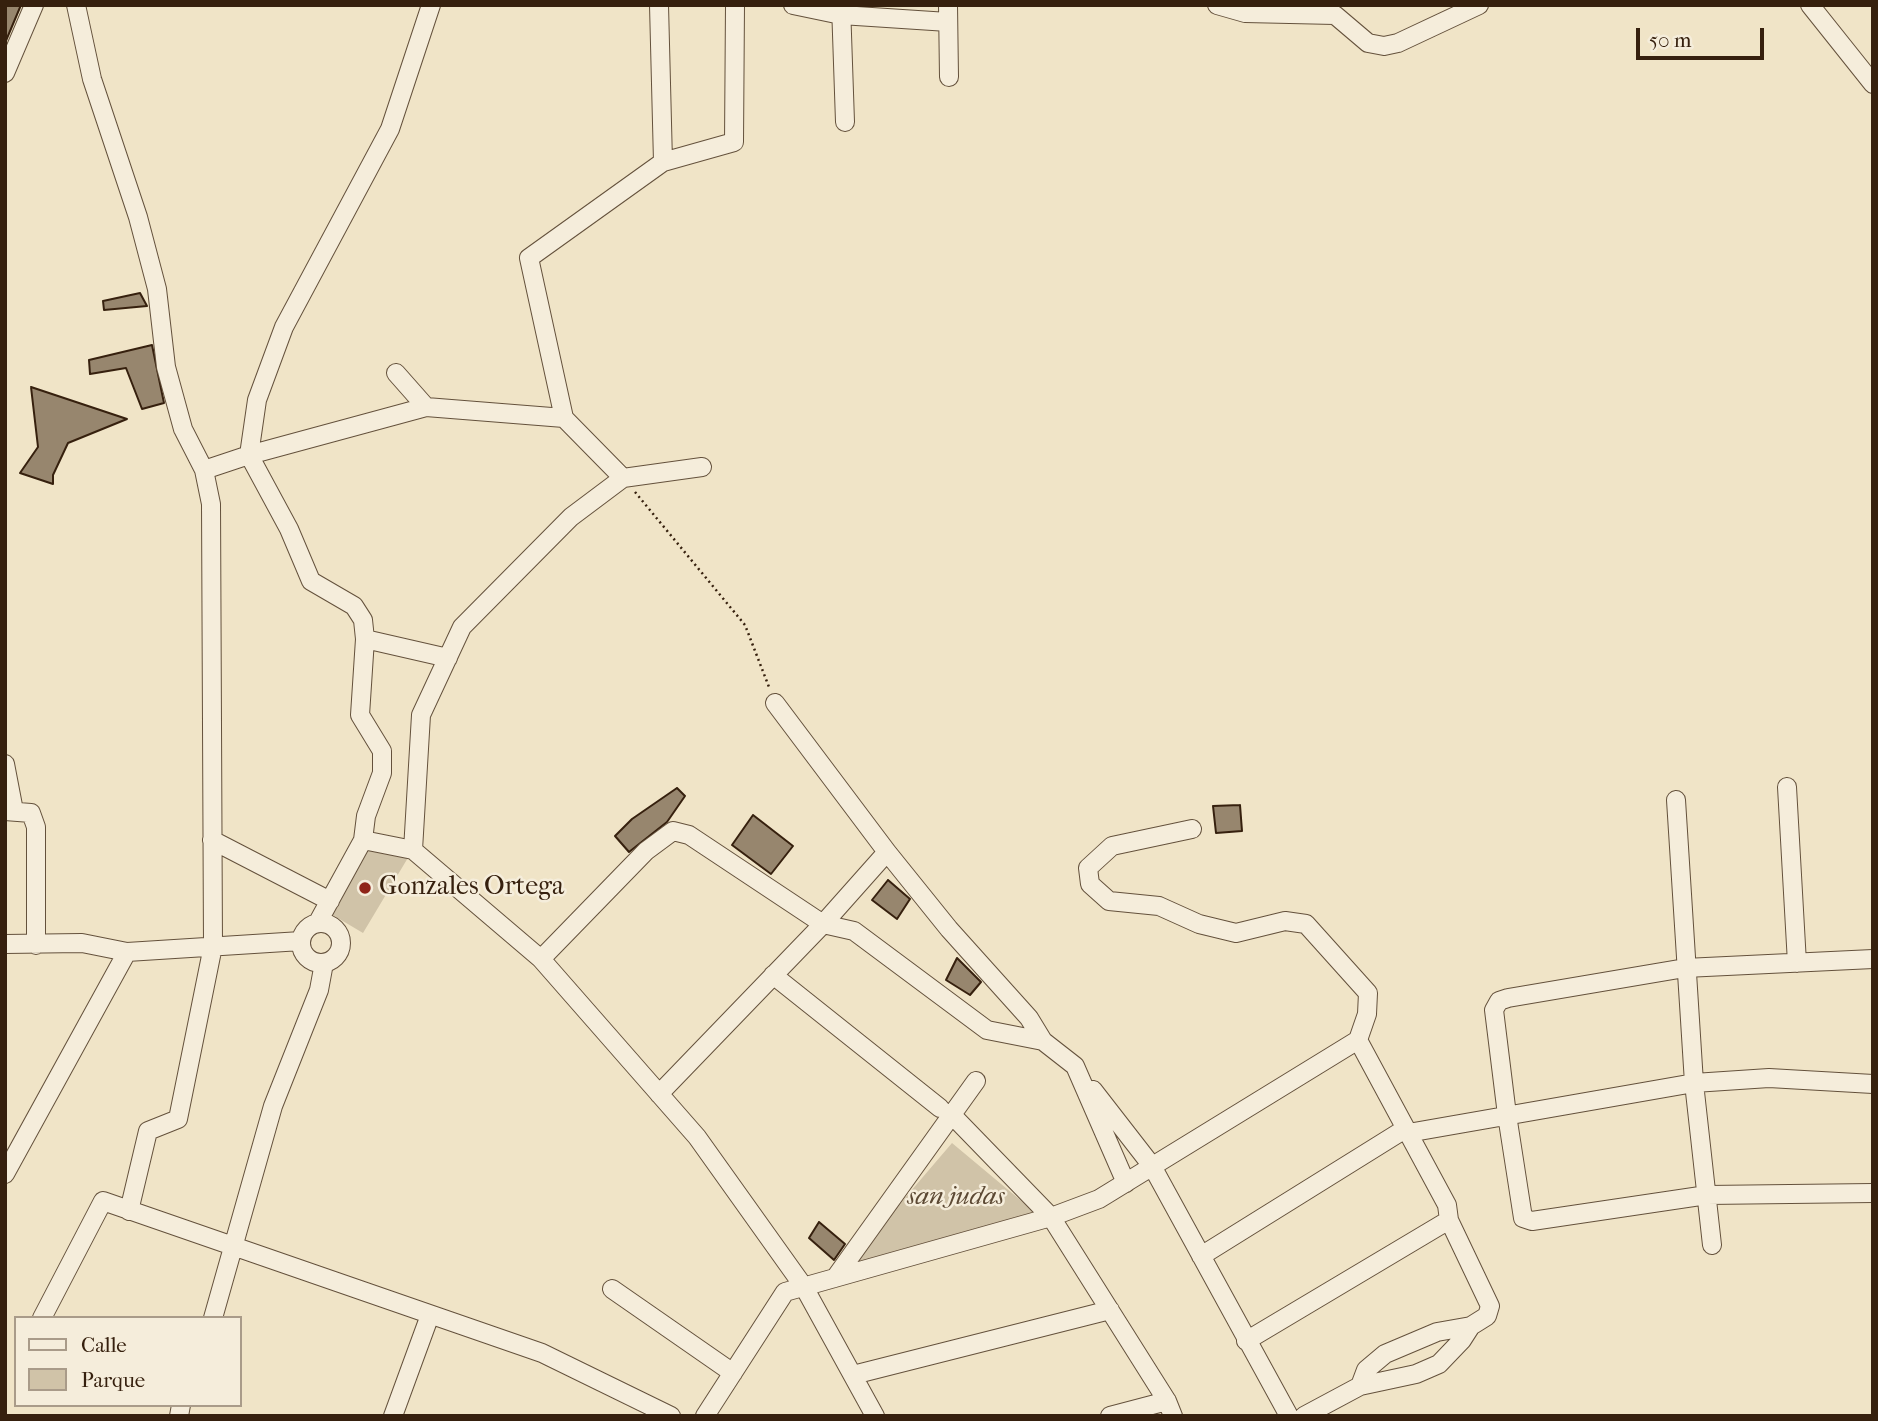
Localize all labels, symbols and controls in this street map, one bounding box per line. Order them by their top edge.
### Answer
scale bar [1640,14,1768,58]
text: 50 m [1649,28,1692,52]
place label: Gonzales Ortega [379,872,564,904]
marker: Gonzales Ortega [357,880,373,896]
park label: san judas [907,1182,1005,1214]
legend [14,1316,242,1407]
text: Calle [81,1333,127,1357]
text: Parque [81,1368,145,1392]

